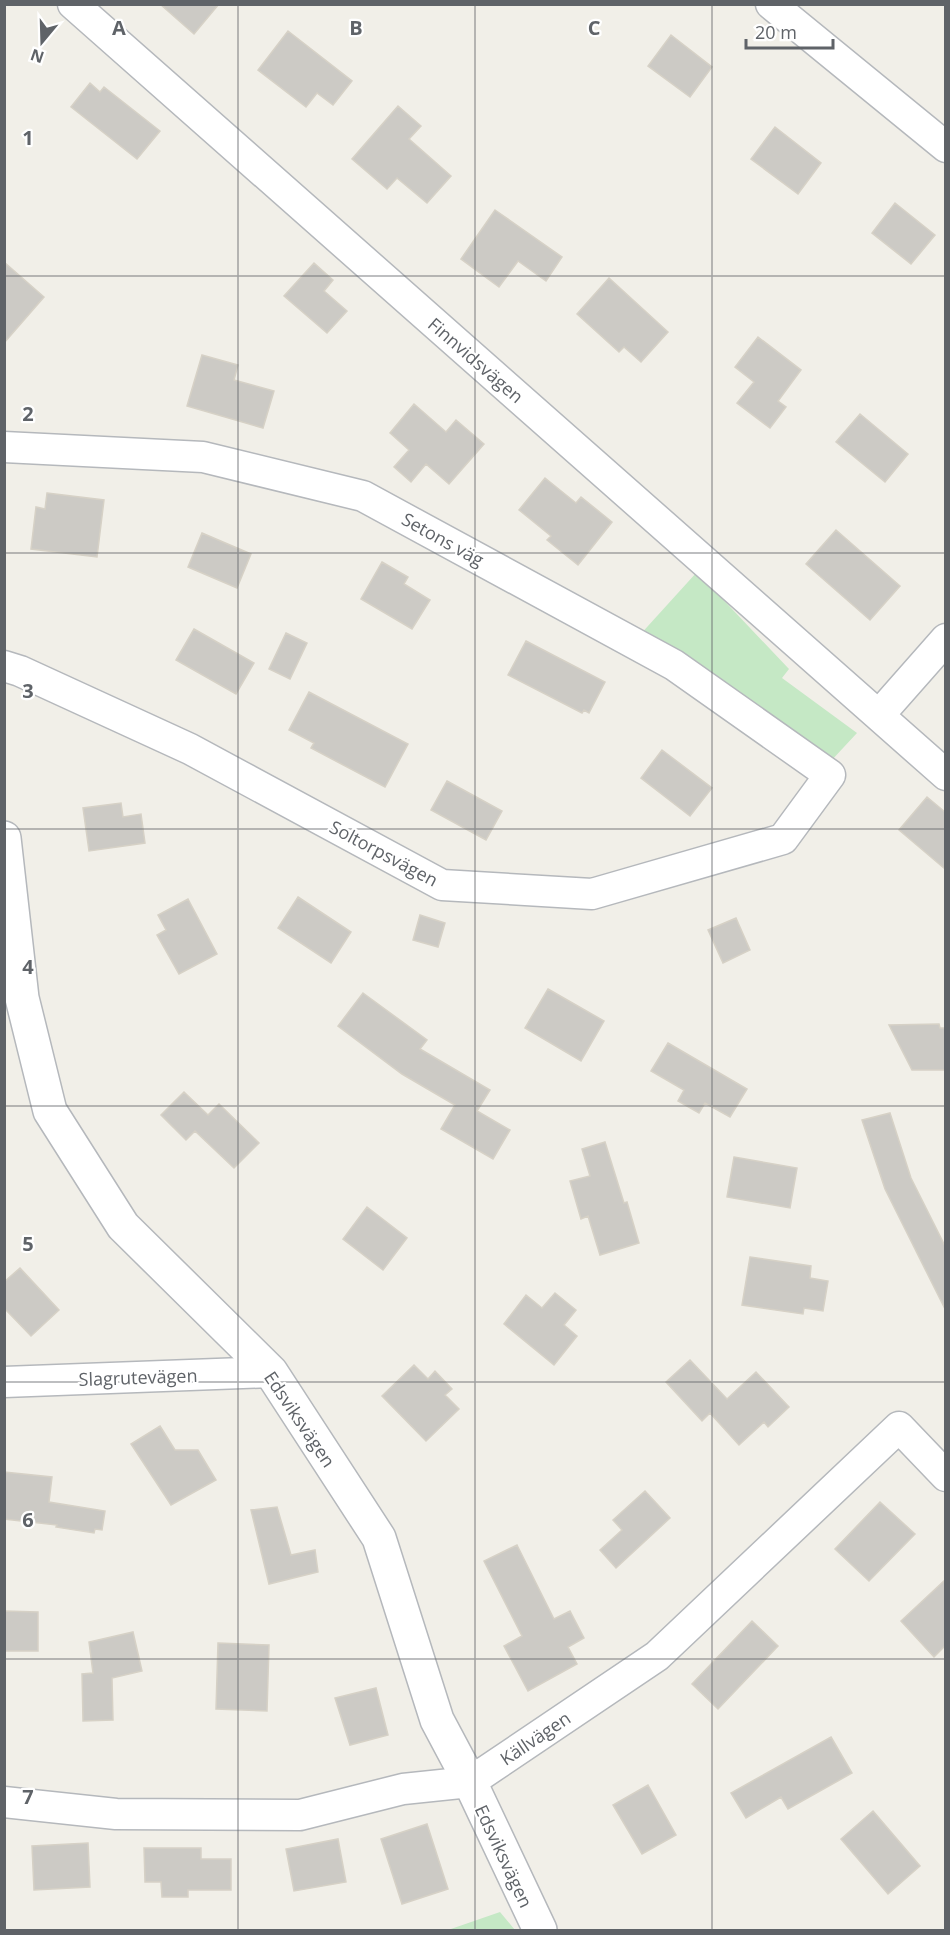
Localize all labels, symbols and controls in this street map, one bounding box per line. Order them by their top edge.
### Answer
north arrow [12,12,72,72]
scale bar [746,12,833,50]
text: A [112,14,126,41]
text: B [349,14,363,41]
text: C [588,14,601,41]
text: 20 m [755,20,797,44]
text: N [27,44,47,69]
text: 1 [22,124,34,151]
street label: Finnvidsvägen [423,312,529,408]
text: 2 [22,400,34,427]
street label: Setons väg [398,507,488,571]
text: 3 [22,677,34,704]
street label: Soltorpsvägen [326,814,442,892]
text: 4 [22,953,34,980]
text: 5 [22,1230,34,1257]
street label: Slagrutevägen [78,1363,198,1391]
street label: Edsviksvägen [259,1366,341,1472]
text: 6 [22,1506,34,1533]
street label: Källvägen [495,1706,575,1770]
text: 7 [22,1783,34,1810]
street label: Edsviksvägen [470,1801,538,1911]

